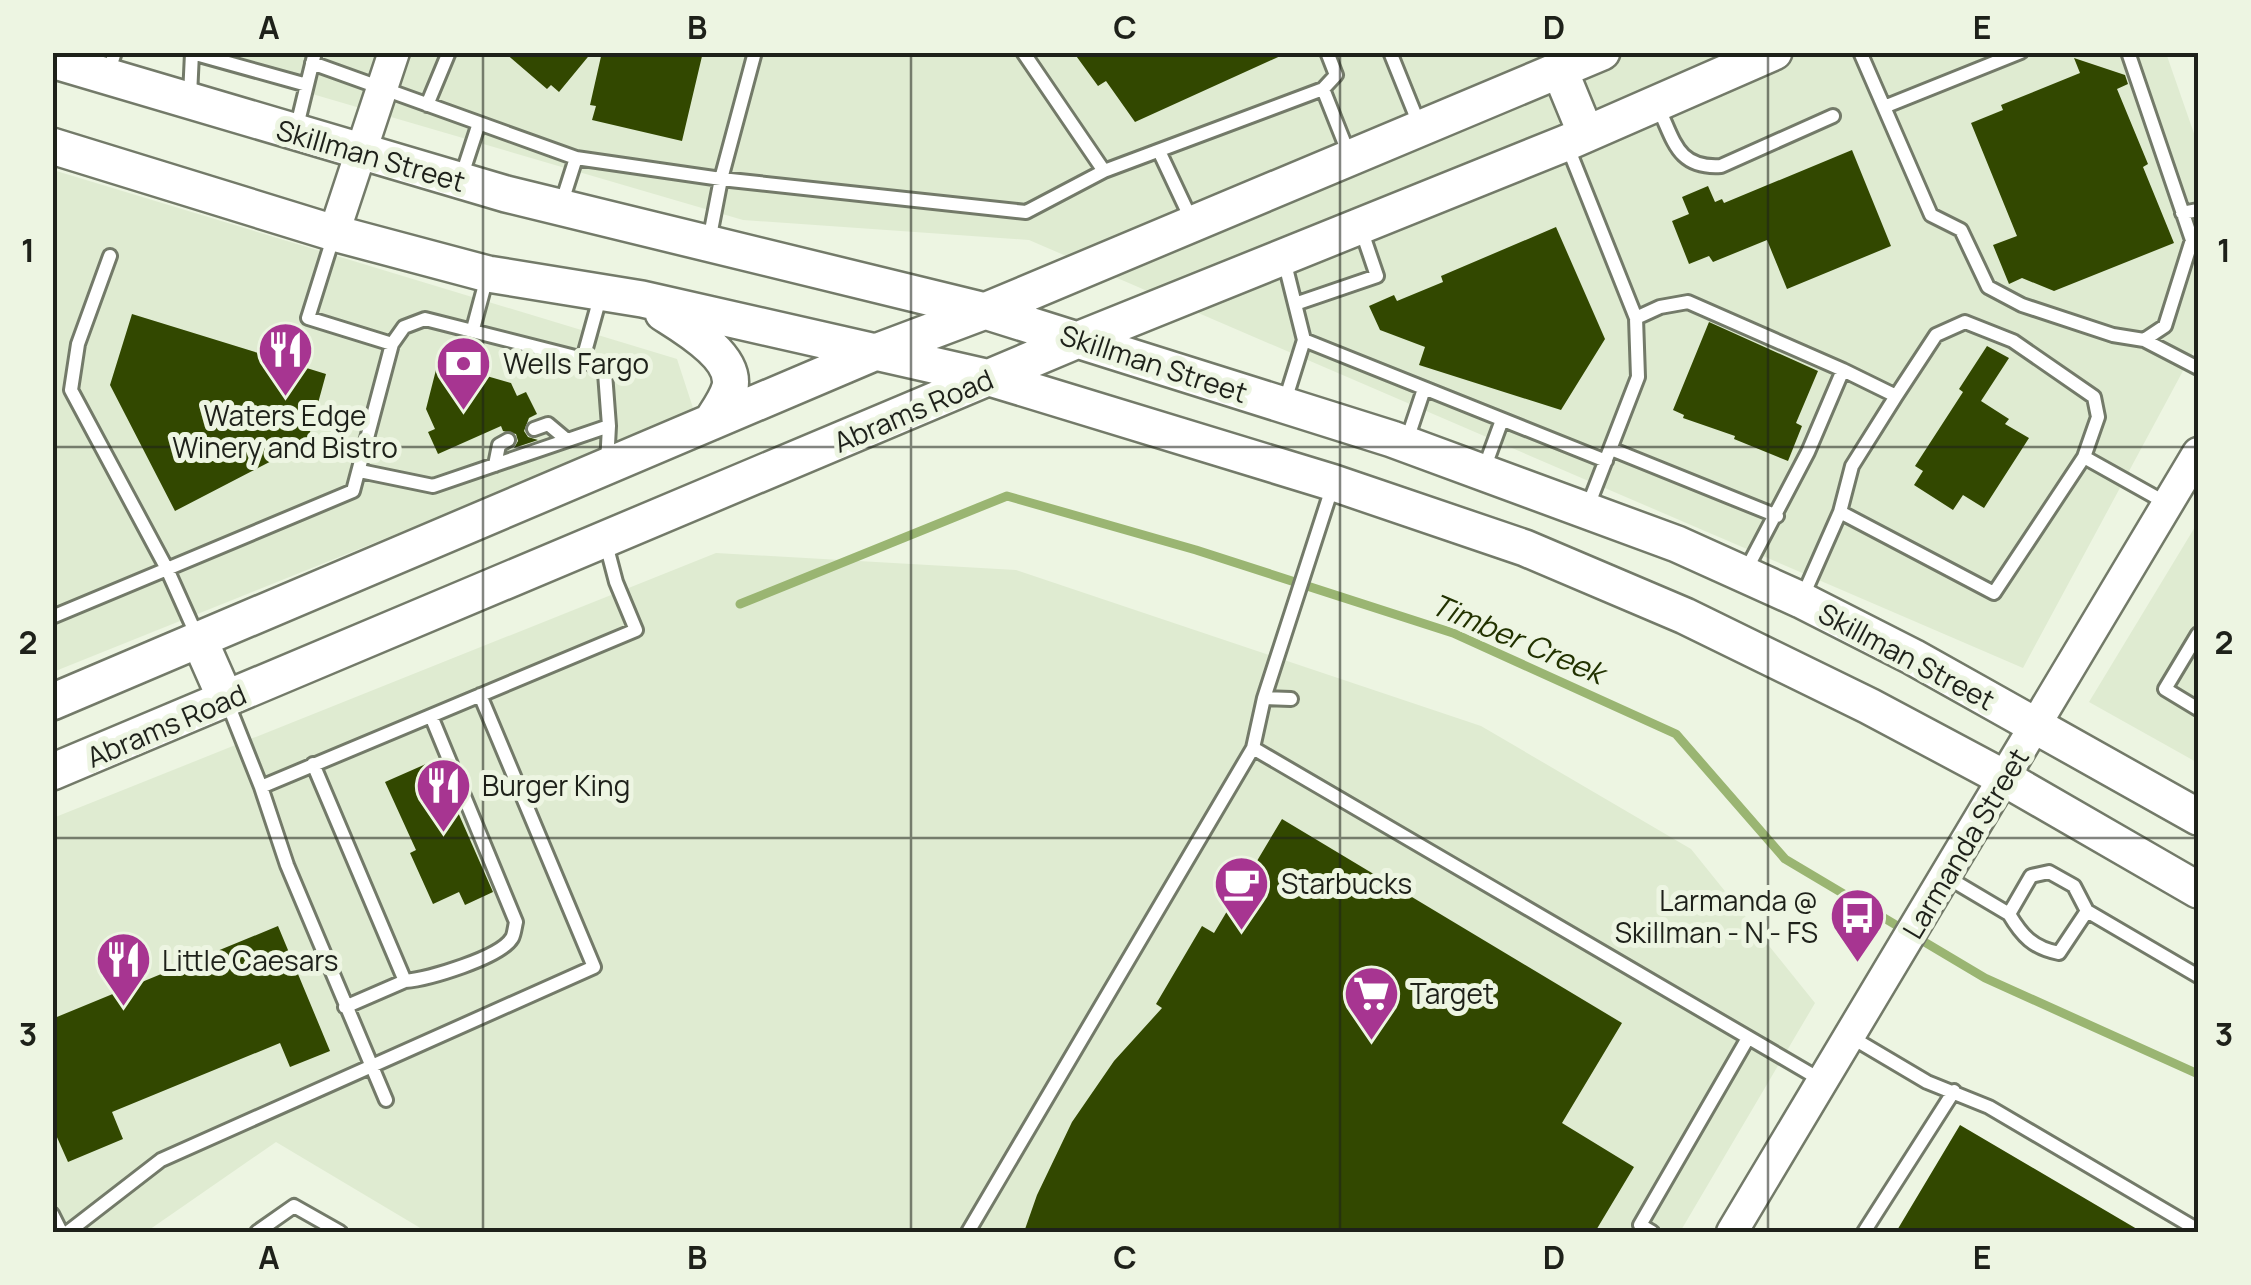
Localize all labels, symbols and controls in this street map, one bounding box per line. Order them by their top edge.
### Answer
text: A [258,5,280,49]
text: B [687,5,707,49]
text: C [1113,5,1137,49]
text: D [1543,5,1565,49]
text: E [1973,5,1991,49]
street label: Skillman Street [272,110,470,200]
text: 1 [21,228,35,272]
text: 1 [2217,228,2231,272]
street label: Skillman Street [1056,315,1252,411]
restaurant icon: Waters Edge Winery and Bistro [255,319,315,398]
bank icon: Wells Fargo [434,333,494,412]
place label: Wells Fargo [503,344,649,382]
street label: Abrams Road [827,359,999,461]
place label: Waters Edge Winery and Bistro [172,396,398,466]
water label: Timber Creek [1425,583,1615,695]
street label: Skillman Street [1812,594,2002,718]
text: 2 [18,620,38,664]
text: 2 [2214,620,2234,664]
street label: Abrams Road [80,674,252,776]
street label: Larmanda Street [1893,741,2037,945]
restaurant icon: Burger King [413,755,473,834]
place label: Burger King [482,766,630,804]
cafe icon: Starbucks [1212,853,1272,932]
place label: Starbucks [1281,864,1412,902]
place label: Larmanda @ Skillman - N - FS [1615,881,1818,951]
bus stop icon: Larmanda @ Skillman - N - FS [1827,886,1887,965]
restaurant icon: Little Caesars [93,930,153,1009]
place label: Little Caesars [162,941,339,979]
supermarket icon: Target [1341,963,1401,1042]
place label: Target [1410,974,1494,1012]
text: 3 [19,1012,37,1056]
text: 3 [2215,1012,2233,1056]
text: A [258,1235,280,1279]
text: B [687,1235,707,1279]
text: C [1113,1235,1137,1279]
text: D [1543,1235,1565,1279]
text: E [1973,1235,1991,1279]

